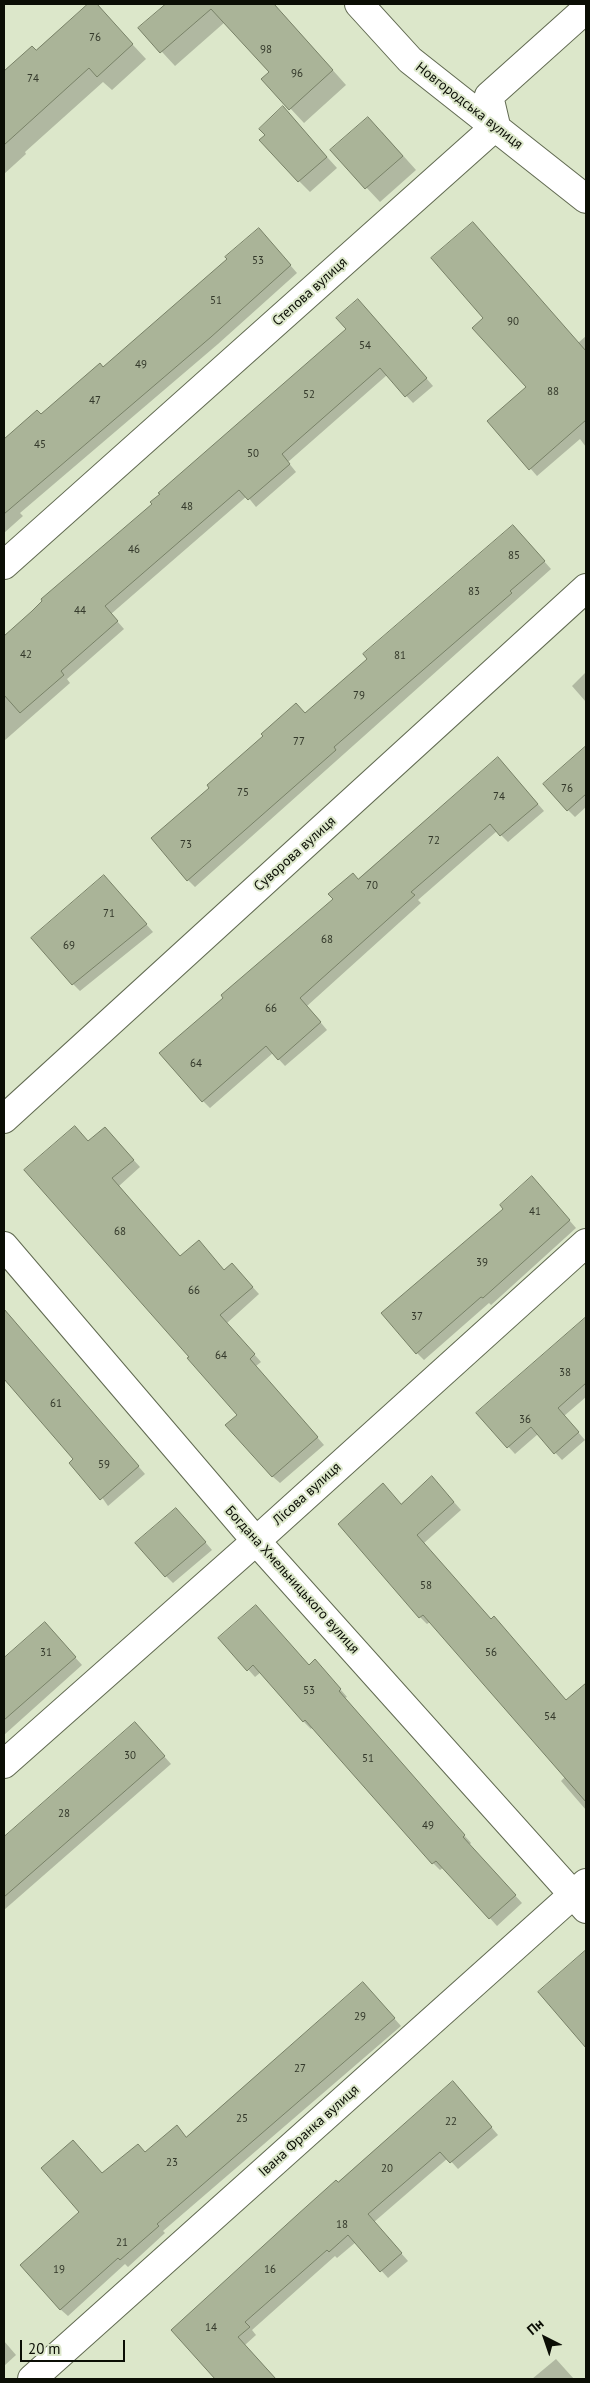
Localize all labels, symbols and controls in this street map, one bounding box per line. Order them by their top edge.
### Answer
house number: 76 [89,31,101,45]
house number: 98 [260,43,272,57]
street label: Новгородська вулиця [412,59,526,153]
house number: 96 [291,67,303,81]
house number: 74 [27,72,39,86]
house number: 53 [252,254,264,268]
street label: Степова вулиця [269,254,351,330]
house number: 51 [210,294,222,308]
house number: 90 [507,315,519,329]
house number: 54 [359,339,371,353]
house number: 49 [135,358,147,372]
house number: 88 [547,385,559,399]
house number: 52 [303,388,315,402]
house number: 47 [89,394,101,408]
house number: 45 [34,438,46,452]
house number: 50 [247,447,259,461]
house number: 48 [181,500,193,514]
house number: 46 [128,543,140,557]
house number: 85 [508,549,520,563]
house number: 83 [468,585,480,599]
house number: 44 [74,604,86,618]
house number: 42 [20,648,32,662]
house number: 81 [394,649,406,663]
house number: 79 [353,689,365,703]
house number: 77 [293,735,305,749]
house number: 76 [561,782,573,796]
house number: 75 [237,786,249,800]
house number: 74 [493,790,505,804]
street label: Суворова вулиця [251,813,339,895]
house number: 72 [428,834,440,848]
house number: 73 [180,838,192,852]
house number: 70 [366,879,378,893]
house number: 71 [103,907,115,921]
house number: 68 [321,933,333,947]
house number: 69 [63,939,75,953]
house number: 66 [265,1002,277,1016]
house number: 64 [190,1057,202,1071]
house number: 41 [529,1205,541,1219]
house number: 68 [114,1225,126,1239]
house number: 39 [476,1256,488,1270]
house number: 66 [188,1284,200,1298]
house number: 37 [411,1310,423,1324]
house number: 64 [215,1349,227,1363]
house number: 38 [559,1366,571,1380]
house number: 61 [50,1397,62,1411]
house number: 36 [519,1413,531,1427]
house number: 59 [98,1458,110,1472]
street label: Лісова вулиця [269,1459,345,1529]
street label: Богдана Хмельницького вулиця [221,1503,363,1657]
house number: 58 [420,1579,432,1593]
house number: 31 [40,1646,52,1660]
house number: 56 [485,1646,497,1660]
house number: 53 [303,1684,315,1698]
house number: 54 [544,1710,556,1724]
house number: 30 [124,1749,136,1763]
house number: 51 [362,1752,374,1766]
house number: 28 [58,1807,70,1821]
house number: 49 [422,1819,434,1833]
house number: 29 [354,2010,366,2024]
house number: 27 [294,2062,306,2076]
street label: Івана Франка вулиця [255,2082,363,2180]
house number: 25 [236,2112,248,2126]
house number: 22 [445,2115,457,2129]
house number: 23 [166,2156,178,2170]
house number: 20 [381,2162,393,2176]
house number: 18 [336,2218,348,2232]
house number: 21 [116,2236,128,2250]
house number: 19 [53,2263,65,2277]
house number: 16 [264,2263,276,2277]
north arrow [520,2313,570,2363]
text: Пн [523,2314,547,2339]
house number: 14 [205,2321,217,2335]
scale bar [22,2330,128,2362]
text: 20 m [28,2339,61,2358]

